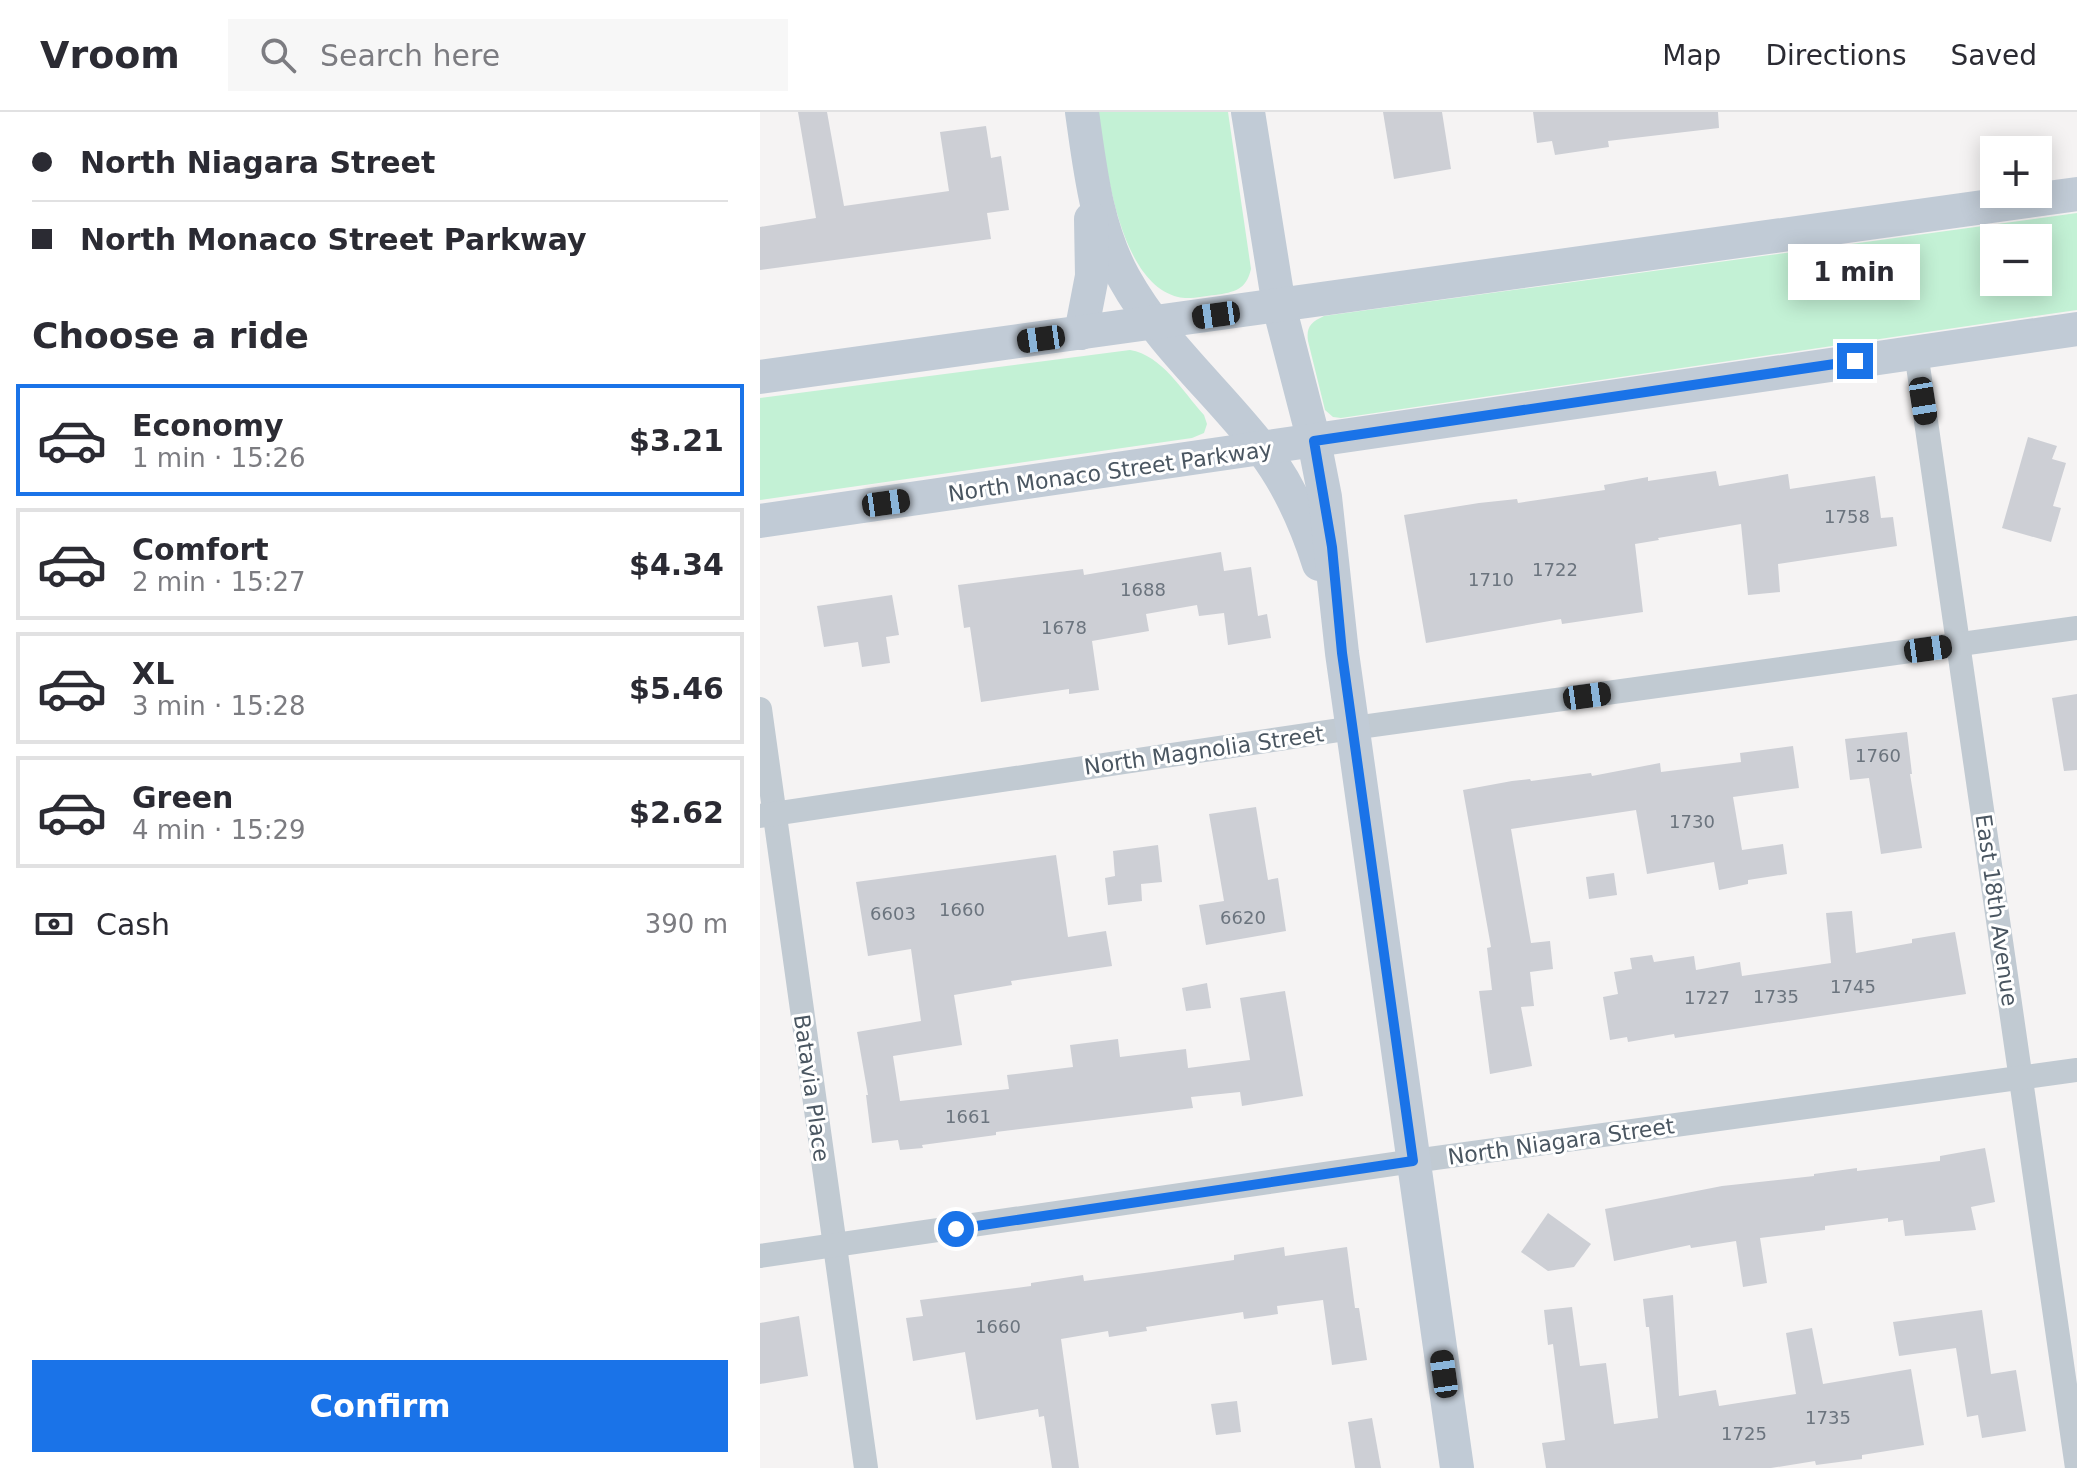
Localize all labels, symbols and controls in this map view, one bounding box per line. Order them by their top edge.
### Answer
search box [228,19,788,91]
text: Vroom [40,33,180,77]
icon: search [256,33,300,77]
text: Search here [320,38,500,73]
text: Map [1662,39,1721,72]
text: Directions [1765,39,1906,72]
text: Saved [1950,39,2037,72]
map controls [1980,136,2052,296]
button: + [1980,136,2052,208]
text: North Niagara Street [80,145,435,180]
text: North Monaco Street Parkway [80,222,587,257]
button: − [1980,224,2052,296]
callout: 1 min [1789,245,1921,301]
text: 1 min [1813,257,1895,287]
car [1191,300,1241,330]
text: Choose a ride [32,315,309,356]
car [1016,324,1066,354]
route end [1837,343,1873,379]
car [1907,375,1939,427]
icon: car [36,404,108,476]
text: Economy [132,408,284,443]
text: $3.21 [629,423,724,458]
street label: North Monaco Street Parkway [947,436,1274,507]
text: 1 min · 15:26 [132,443,306,473]
car [861,488,911,518]
house number: 1758 [1824,506,1870,527]
icon: car [36,528,108,600]
text: Comfort [132,532,269,567]
text: $4.34 [629,547,724,582]
house number: 1722 [1532,559,1578,580]
text: 2 min · 15:27 [132,567,306,597]
house number: 1710 [1468,569,1514,590]
house number: 1688 [1120,579,1166,600]
house number: 1678 [1041,617,1087,638]
car [1903,634,1953,664]
icon: car [36,652,108,724]
text: XL [132,656,174,691]
text: $5.46 [629,671,724,706]
car [1562,681,1612,711]
text: 3 min · 15:28 [132,691,306,721]
street label: North Magnolia Street [1083,721,1326,780]
house number: 1760 [1855,745,1901,766]
icon: car [36,776,108,848]
text: Green [132,780,233,815]
text: $2.62 [629,795,724,830]
house number: 1730 [1669,811,1715,832]
street label: East 18th Avenue [1971,812,2022,1008]
text: 4 min · 15:29 [132,815,306,845]
house number: 1660 [939,899,985,920]
icon: cash [32,902,76,946]
house number: 6603 [870,903,916,924]
text: Cash [96,907,170,942]
house number: 6620 [1220,907,1266,928]
text: 390 m [645,909,728,939]
house number: 1745 [1830,976,1876,997]
house number: 1735 [1753,986,1799,1007]
house number: 1727 [1684,987,1730,1008]
street label: Batavia Place [789,1013,834,1163]
house number: 1661 [945,1106,991,1127]
street label: North Niagara Street [1446,1113,1676,1170]
route start [938,1211,974,1247]
house number: 1660 [975,1316,1021,1337]
car [1429,1349,1459,1399]
button: Confirm [32,1360,728,1452]
house number: 1735 [1805,1407,1851,1428]
house number: 1725 [1721,1423,1767,1444]

